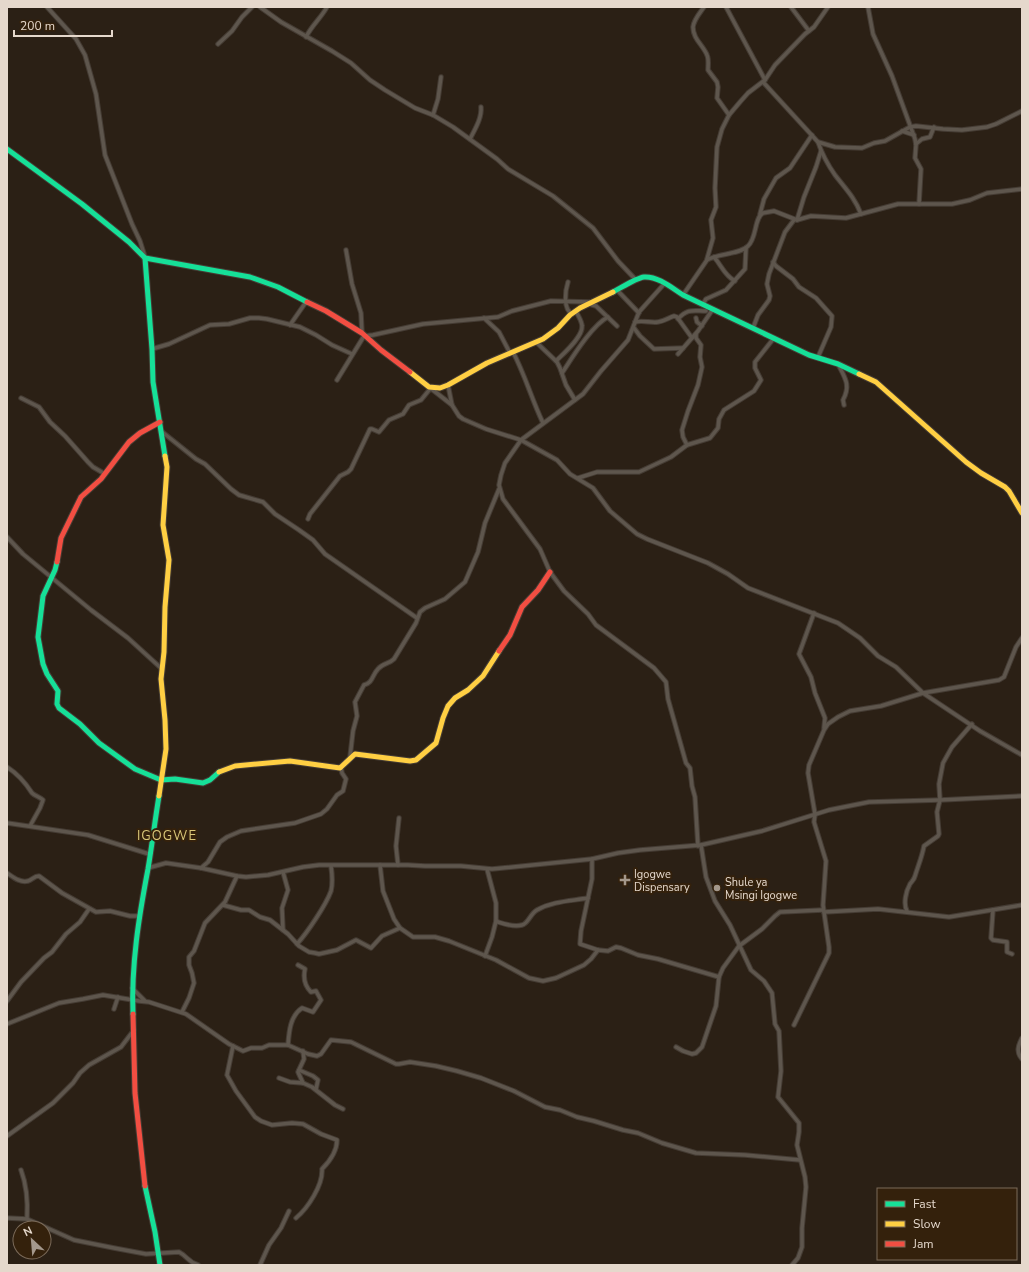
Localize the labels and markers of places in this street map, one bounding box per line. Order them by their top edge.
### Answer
place label: Igogwe Dispensary [634,867,690,895]
marker: Igogwe Dispensary [619,874,631,886]
place label: Shule ya Msingi Igogwe [725,875,797,903]
marker: Shule ya Msingi Igogwe [712,883,722,893]

